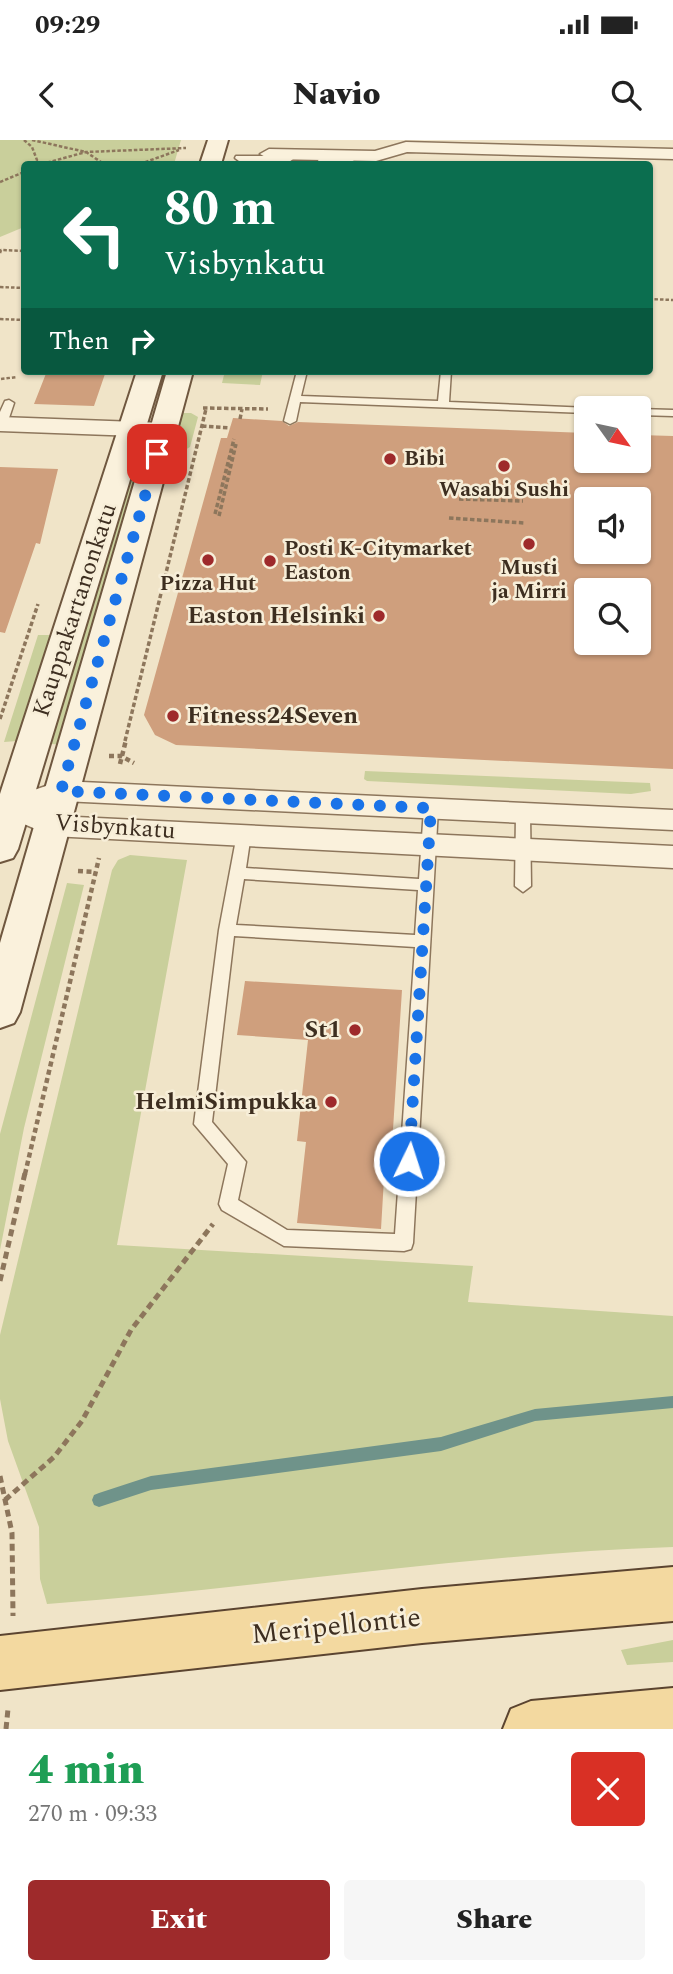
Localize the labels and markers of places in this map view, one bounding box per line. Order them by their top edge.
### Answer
pin [127,424,187,484]
place label: Bibi [404,443,445,475]
marker: Bibi [382,451,398,467]
marker: Wasabi Sushi [496,458,512,474]
place label: Wasabi Sushi [439,474,569,506]
place label: Posti K-Citymarket Easton [284,533,472,589]
marker: Musti ja Mirri [521,536,537,552]
marker: Pizza Hut [200,552,216,568]
place label: Musti ja Mirri [491,552,567,608]
marker: Posti K-Citymarket Easton [262,553,278,569]
place label: Pizza Hut [160,568,256,600]
place label: Easton Helsinki [187,598,365,634]
marker: Easton Helsinki [371,608,387,624]
place label: Fitness24Seven [187,698,358,734]
marker: Fitness24Seven [165,708,181,724]
place label: St1 [304,1012,341,1048]
marker: St1 [347,1022,363,1038]
place label: HelmiSimpukka [135,1084,318,1120]
marker: HelmiSimpukka [323,1094,339,1110]

